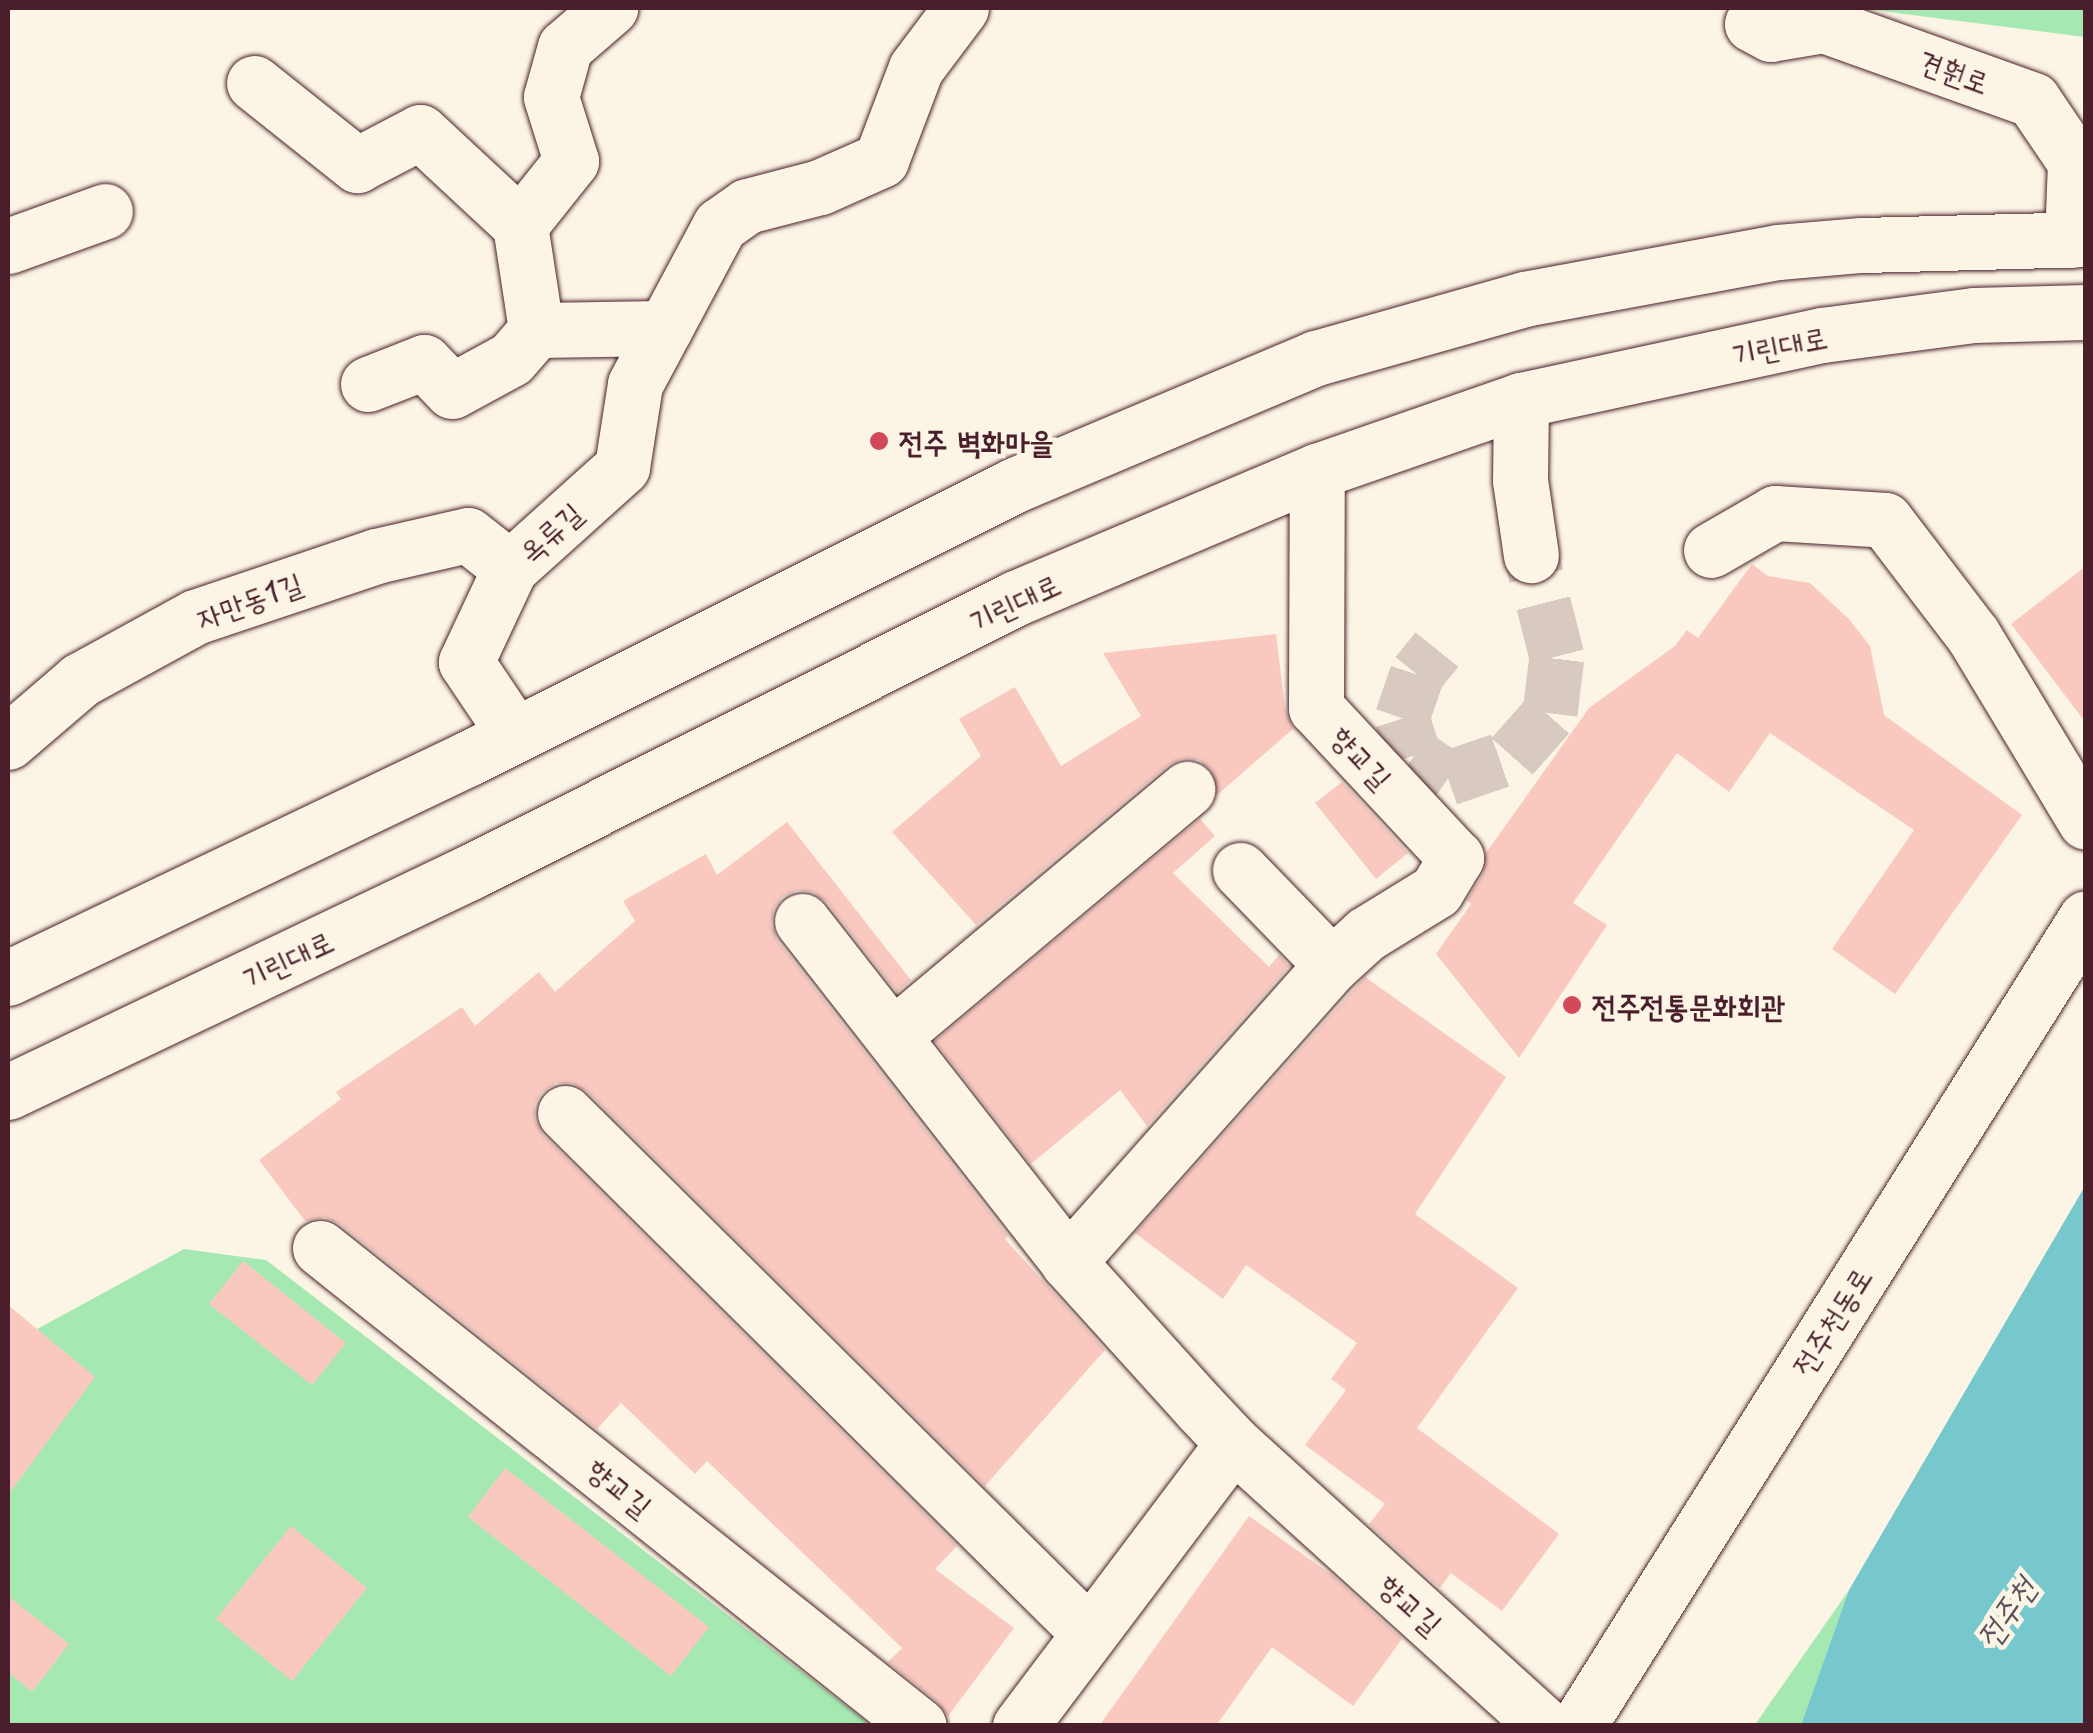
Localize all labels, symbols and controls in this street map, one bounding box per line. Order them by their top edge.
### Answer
street label: 견훤로 [1914,42,1994,100]
street label: 기린대로 [1728,318,1830,372]
place label: 전주 벽화마을 [899,423,1053,459]
marker: 전주 벽화마을 [868,430,890,452]
street label: 옥류길 [511,494,589,570]
street label: 자만동1길 [191,564,307,636]
street label: 기린대로 [963,565,1065,639]
street label: 향교길 [1324,718,1400,796]
street label: 기린대로 [236,922,338,996]
place label: 전주전통문화회관 [1592,987,1785,1023]
marker: 전주전통문화회관 [1561,994,1583,1016]
street label: 전주천동로 [1784,1260,1878,1382]
street label: 향교길 [581,1450,659,1524]
street label: 향교길 [1372,1566,1450,1642]
water label: 전주천 [1967,1569,2043,1655]

